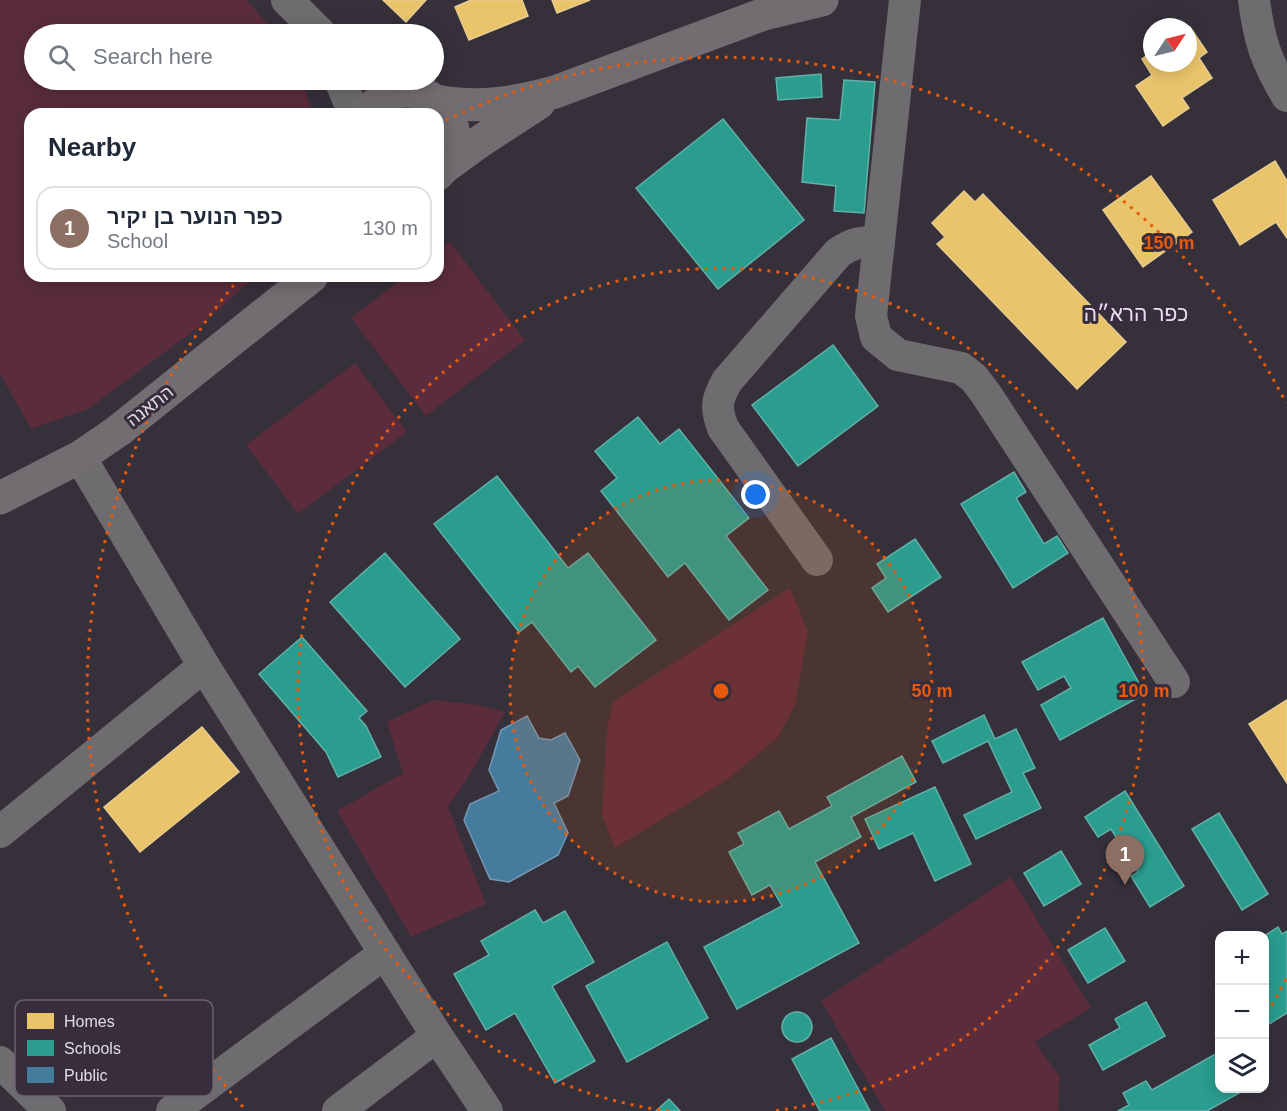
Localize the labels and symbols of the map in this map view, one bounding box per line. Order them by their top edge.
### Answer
north arrow [1143,18,1197,72]
text: 150 m [1143,233,1195,253]
district label: כפר הרא״ה [1084,302,1188,325]
street label: התאנה [123,382,177,430]
your location [741,480,770,509]
centre of rings [711,681,731,701]
text: 50 m [911,681,953,701]
text: 100 m [1118,681,1170,701]
pin: 1 [1106,836,1144,885]
legend [15,1000,213,1096]
text: Homes [64,1013,115,1030]
text: Schools [64,1040,121,1057]
text: Public [64,1067,108,1084]

